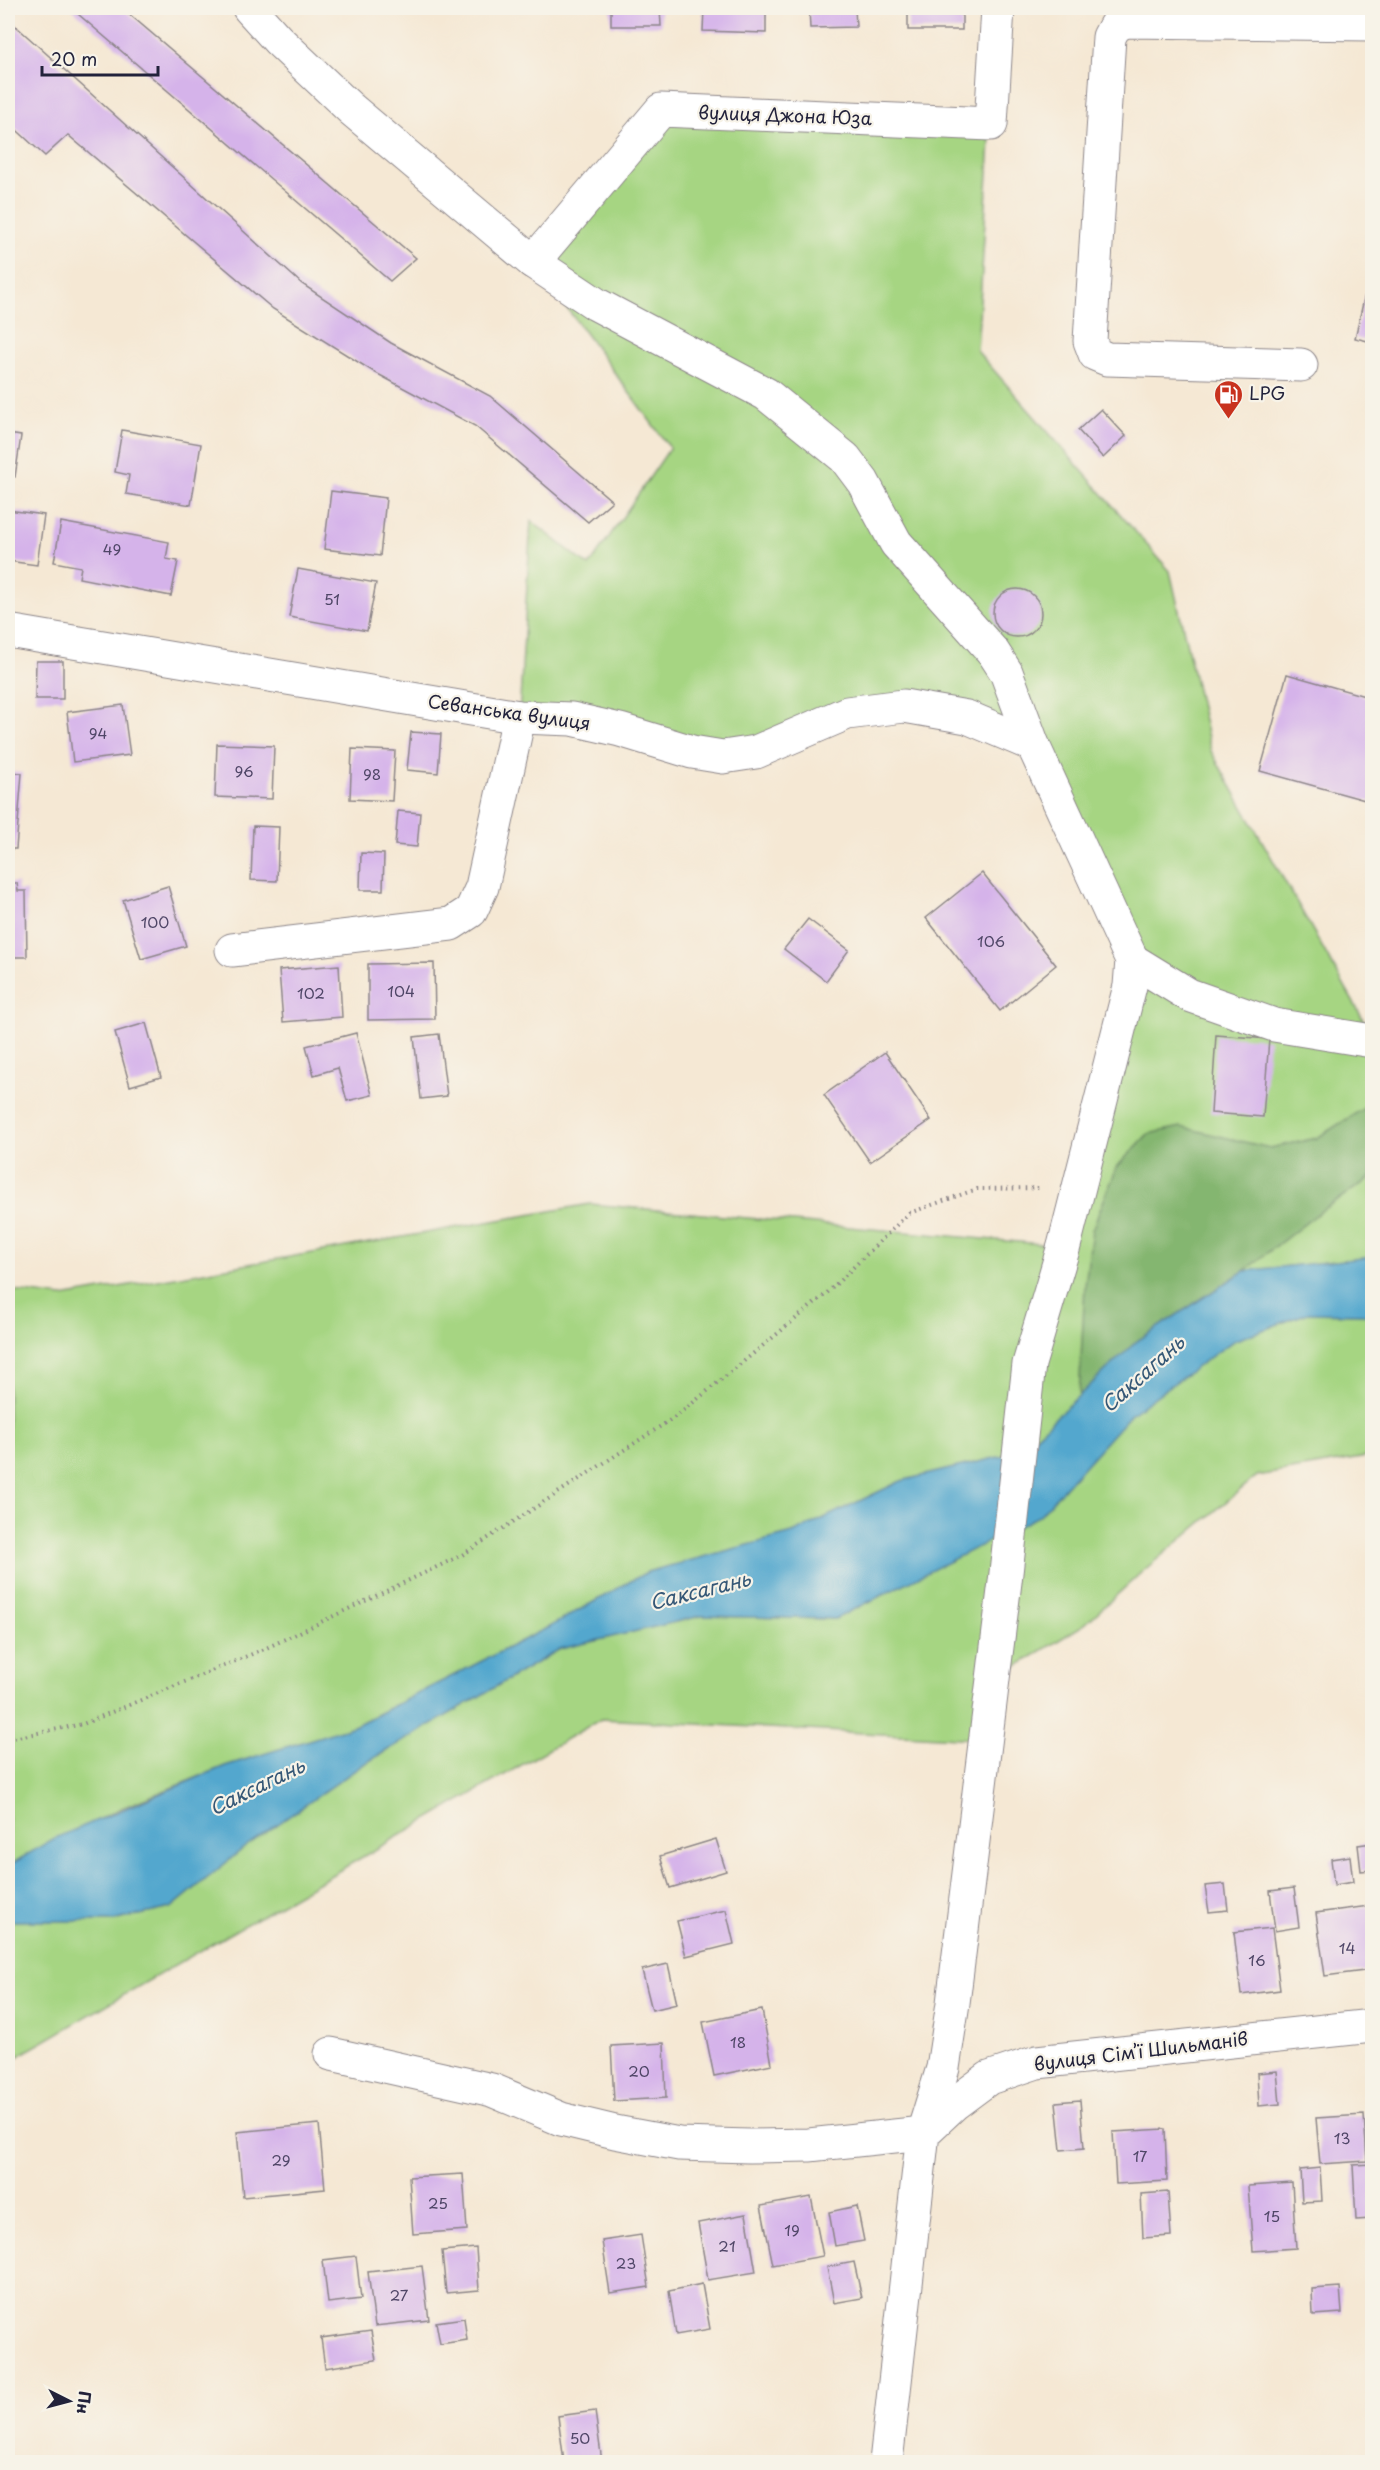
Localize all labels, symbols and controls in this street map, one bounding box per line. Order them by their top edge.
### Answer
scale bar [42,39,158,77]
text: 20 m [51,45,97,72]
street label: вулиця Джона Юза [698,98,873,131]
fuel station icon: LPG [1212,378,1244,420]
place label: LPG [1249,379,1285,406]
house number: 49 [103,537,121,560]
house number: 51 [324,587,340,610]
street label: Севанська вулиця [426,687,592,736]
house number: 94 [89,721,107,744]
house number: 96 [235,759,254,782]
house number: 98 [363,762,381,785]
house number: 100 [141,910,169,933]
house number: 106 [977,929,1005,952]
house number: 104 [387,979,415,1002]
house number: 102 [297,981,325,1004]
water label: Саксагань [1094,1327,1191,1419]
water label: Саксагань [646,1563,754,1617]
water label: Саксагань [204,1750,310,1822]
house number: 14 [1339,1936,1355,1959]
house number: 16 [1248,1948,1266,1971]
street label: вулиця Сімʼї Шильманів [1032,2024,1249,2077]
house number: 18 [730,2030,746,2053]
house number: 20 [628,2059,650,2082]
house number: 13 [1334,2126,1350,2149]
house number: 17 [1133,2144,1147,2167]
house number: 29 [271,2148,291,2171]
house number: 25 [428,2191,448,2214]
house number: 15 [1264,2204,1280,2227]
house number: 19 [784,2218,800,2241]
house number: 21 [718,2234,736,2257]
house number: 23 [616,2251,636,2274]
house number: 27 [390,2283,409,2306]
north arrow [39,2371,99,2431]
text: Пн [72,2390,98,2415]
house number: 50 [570,2426,590,2449]

